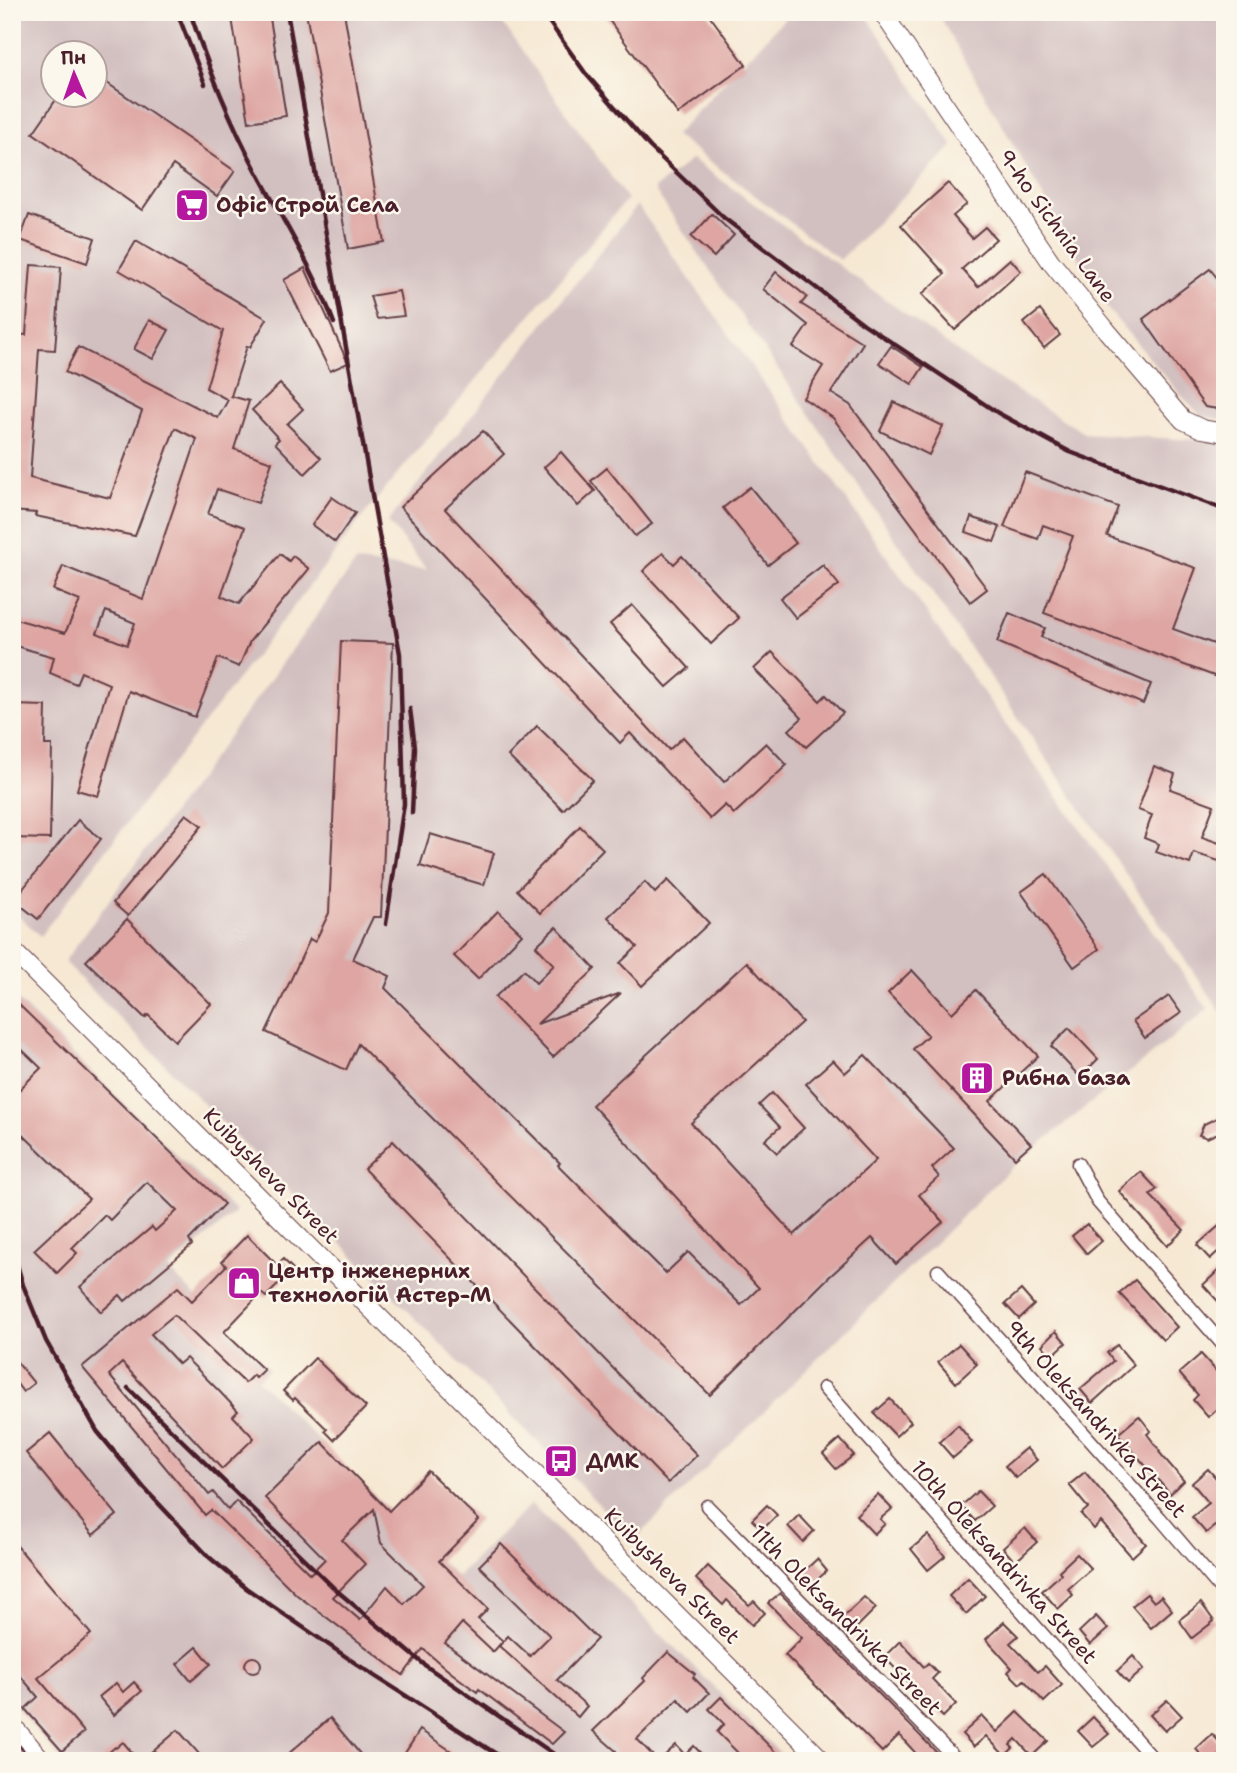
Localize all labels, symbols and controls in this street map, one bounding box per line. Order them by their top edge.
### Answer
north arrow [38,38,108,108]
text: Пн [60,45,86,70]
street label: 9-ho Sichnia Lane [992,144,1122,308]
supermarket icon: Офіс Строй Села [173,186,211,224]
place label: Офіс Строй Села [216,191,399,219]
building icon: Рибна база [958,1059,996,1097]
place label: Рибна база [1002,1064,1131,1092]
street label: Kuibysheva Street [197,1102,345,1250]
place label: Центр інженерних технологій Астер-М [268,1257,491,1309]
shop icon: Центр інженерних технологій Астер-М [225,1264,263,1302]
street label: 9th Oleksandrivka Street [1000,1314,1192,1524]
bus stop icon: ДМК [542,1442,580,1480]
place label: ДМК [586,1447,640,1475]
street label: 10th Oleksandrivka Street [905,1454,1103,1670]
street label: Kuibysheva Street [598,1502,746,1650]
street label: 11th Oleksandrivka Street [745,1519,947,1721]

